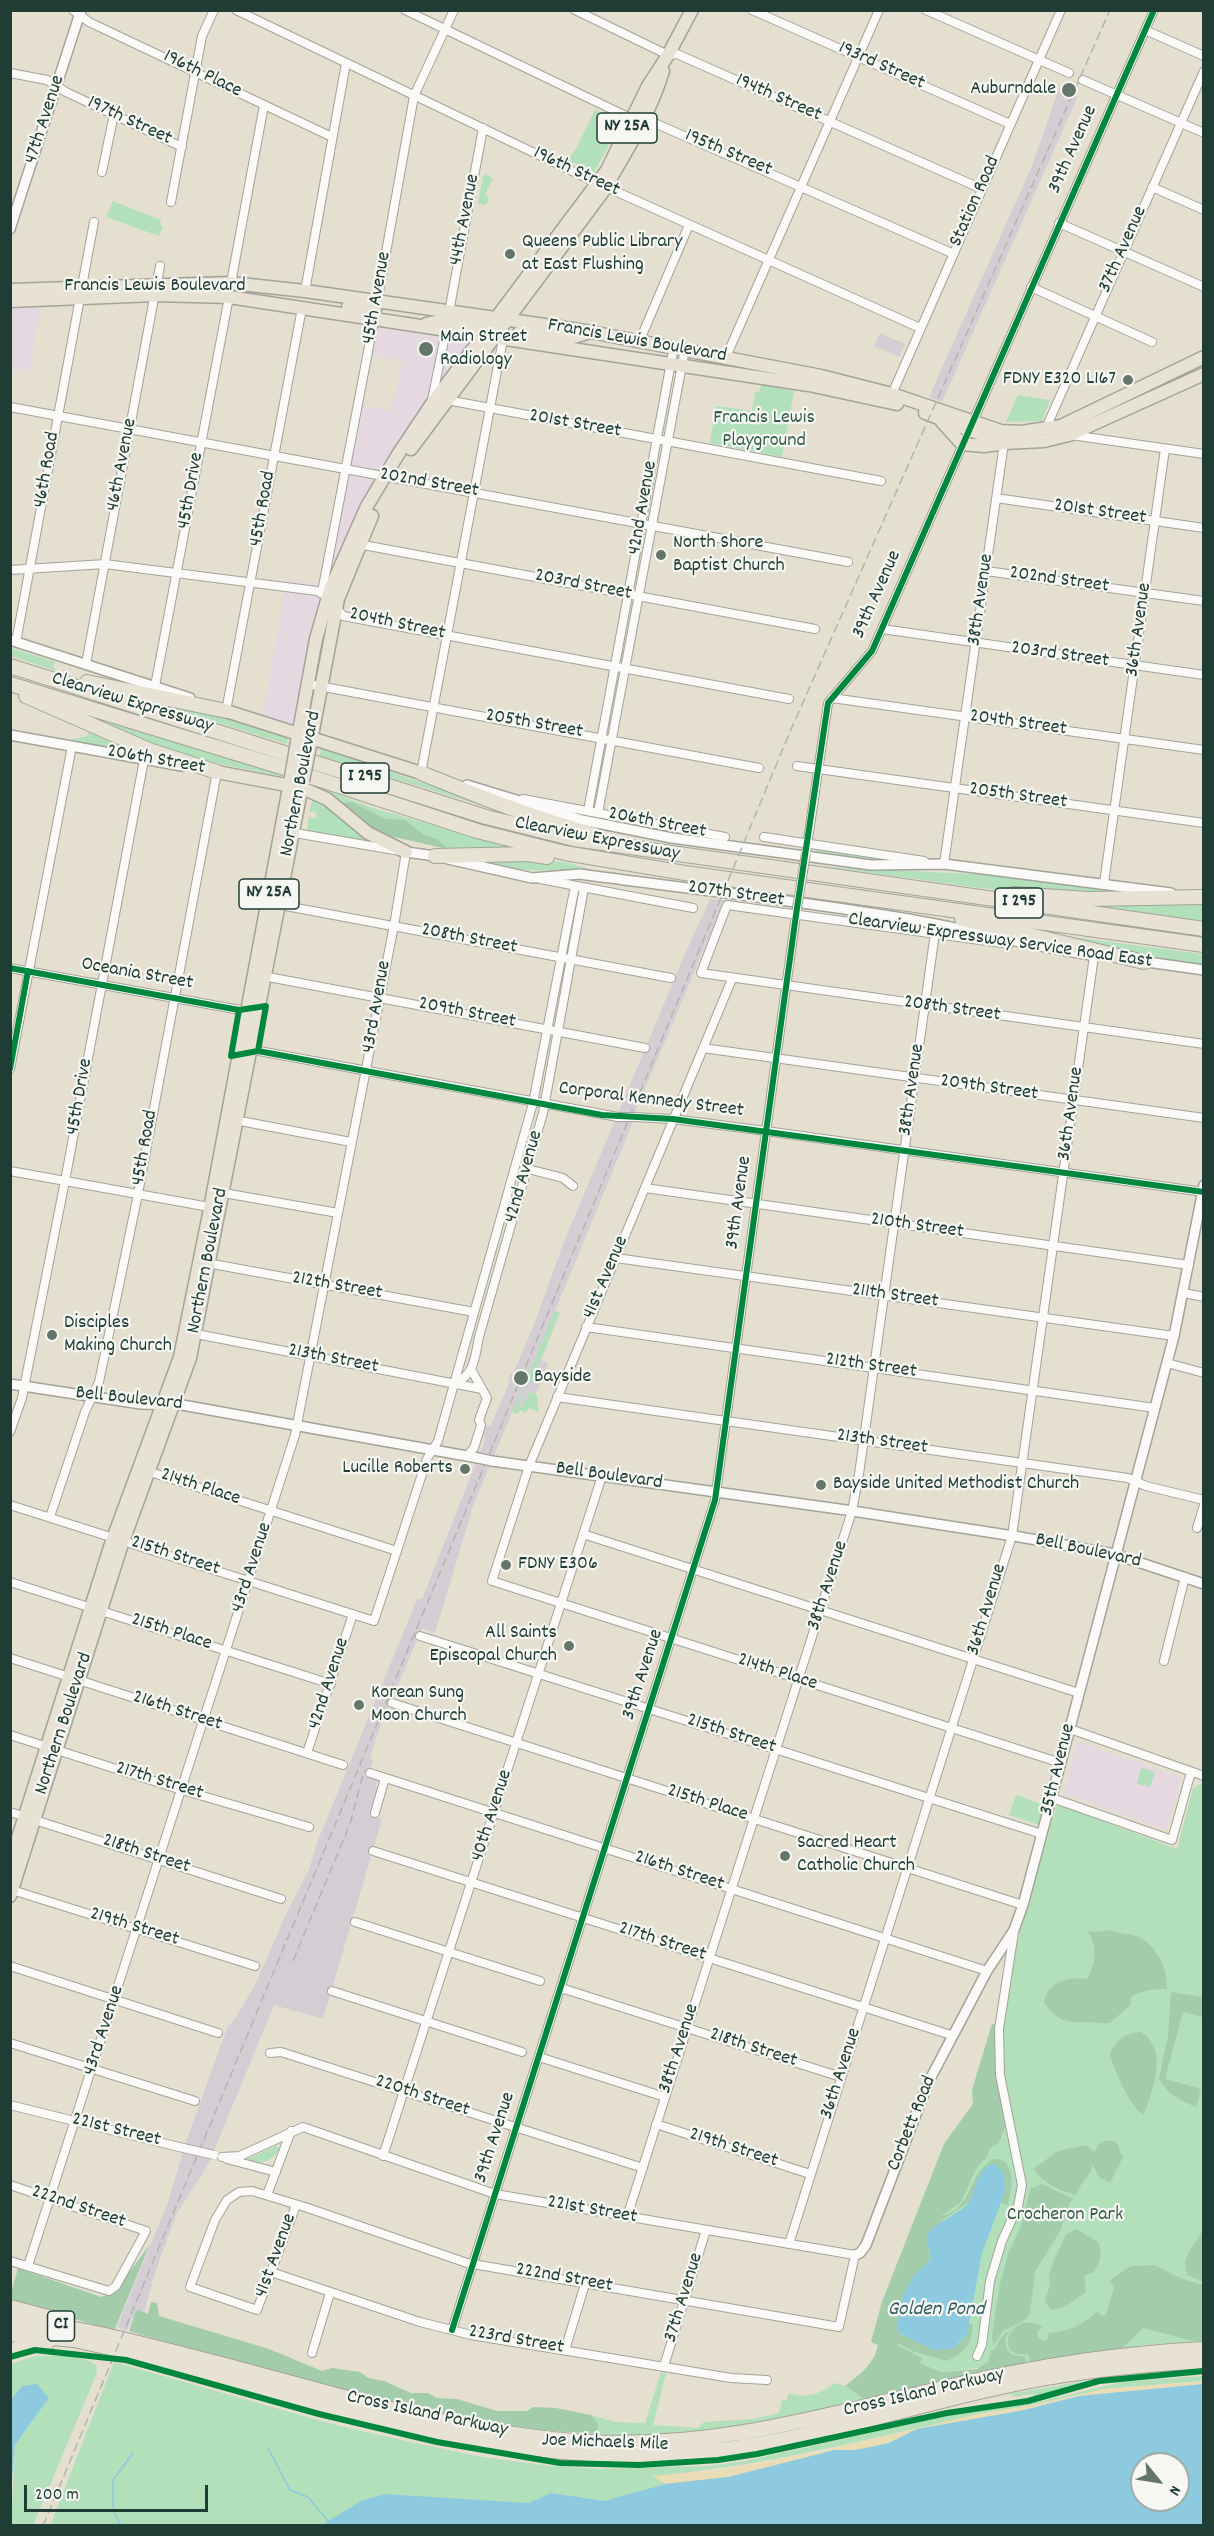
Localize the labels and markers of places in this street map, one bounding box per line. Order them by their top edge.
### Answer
place label: Auburndale [970,78,1056,102]
marker: Auburndale [1060,81,1078,99]
place label: Queens Public Library at East Flushing [522,231,682,278]
marker: Queens Public Library at East Flushing [503,247,517,261]
place label: Main Street Radiology [440,326,527,373]
marker: Main Street Radiology [417,340,435,358]
place label: FDNY E320 L167 [1003,368,1116,392]
marker: FDNY E320 L167 [1121,373,1135,387]
place label: North Shore Baptist Church [673,532,785,579]
marker: North Shore Baptist Church [654,548,668,562]
place label: Disciples Making Church [64,1312,172,1359]
marker: Disciples Making Church [45,1328,59,1342]
place label: Bayside [534,1366,591,1390]
marker: Bayside [512,1369,530,1387]
place label: Lucille Roberts [342,1457,453,1481]
marker: Lucille Roberts [458,1462,472,1476]
place label: Bayside United Methodist Church [833,1473,1079,1497]
marker: Bayside United Methodist Church [814,1478,828,1492]
place label: FDNY E306 [518,1553,598,1577]
marker: FDNY E306 [499,1558,513,1572]
place label: All Saints Episcopal Church [429,1622,557,1669]
marker: All Saints Episcopal Church [562,1639,576,1653]
place label: Korean Sung Moon Church [371,1682,467,1729]
marker: Korean Sung Moon Church [352,1698,366,1712]
place label: Sacred Heart Catholic Church [797,1832,915,1879]
marker: Sacred Heart Catholic Church [778,1849,792,1863]

